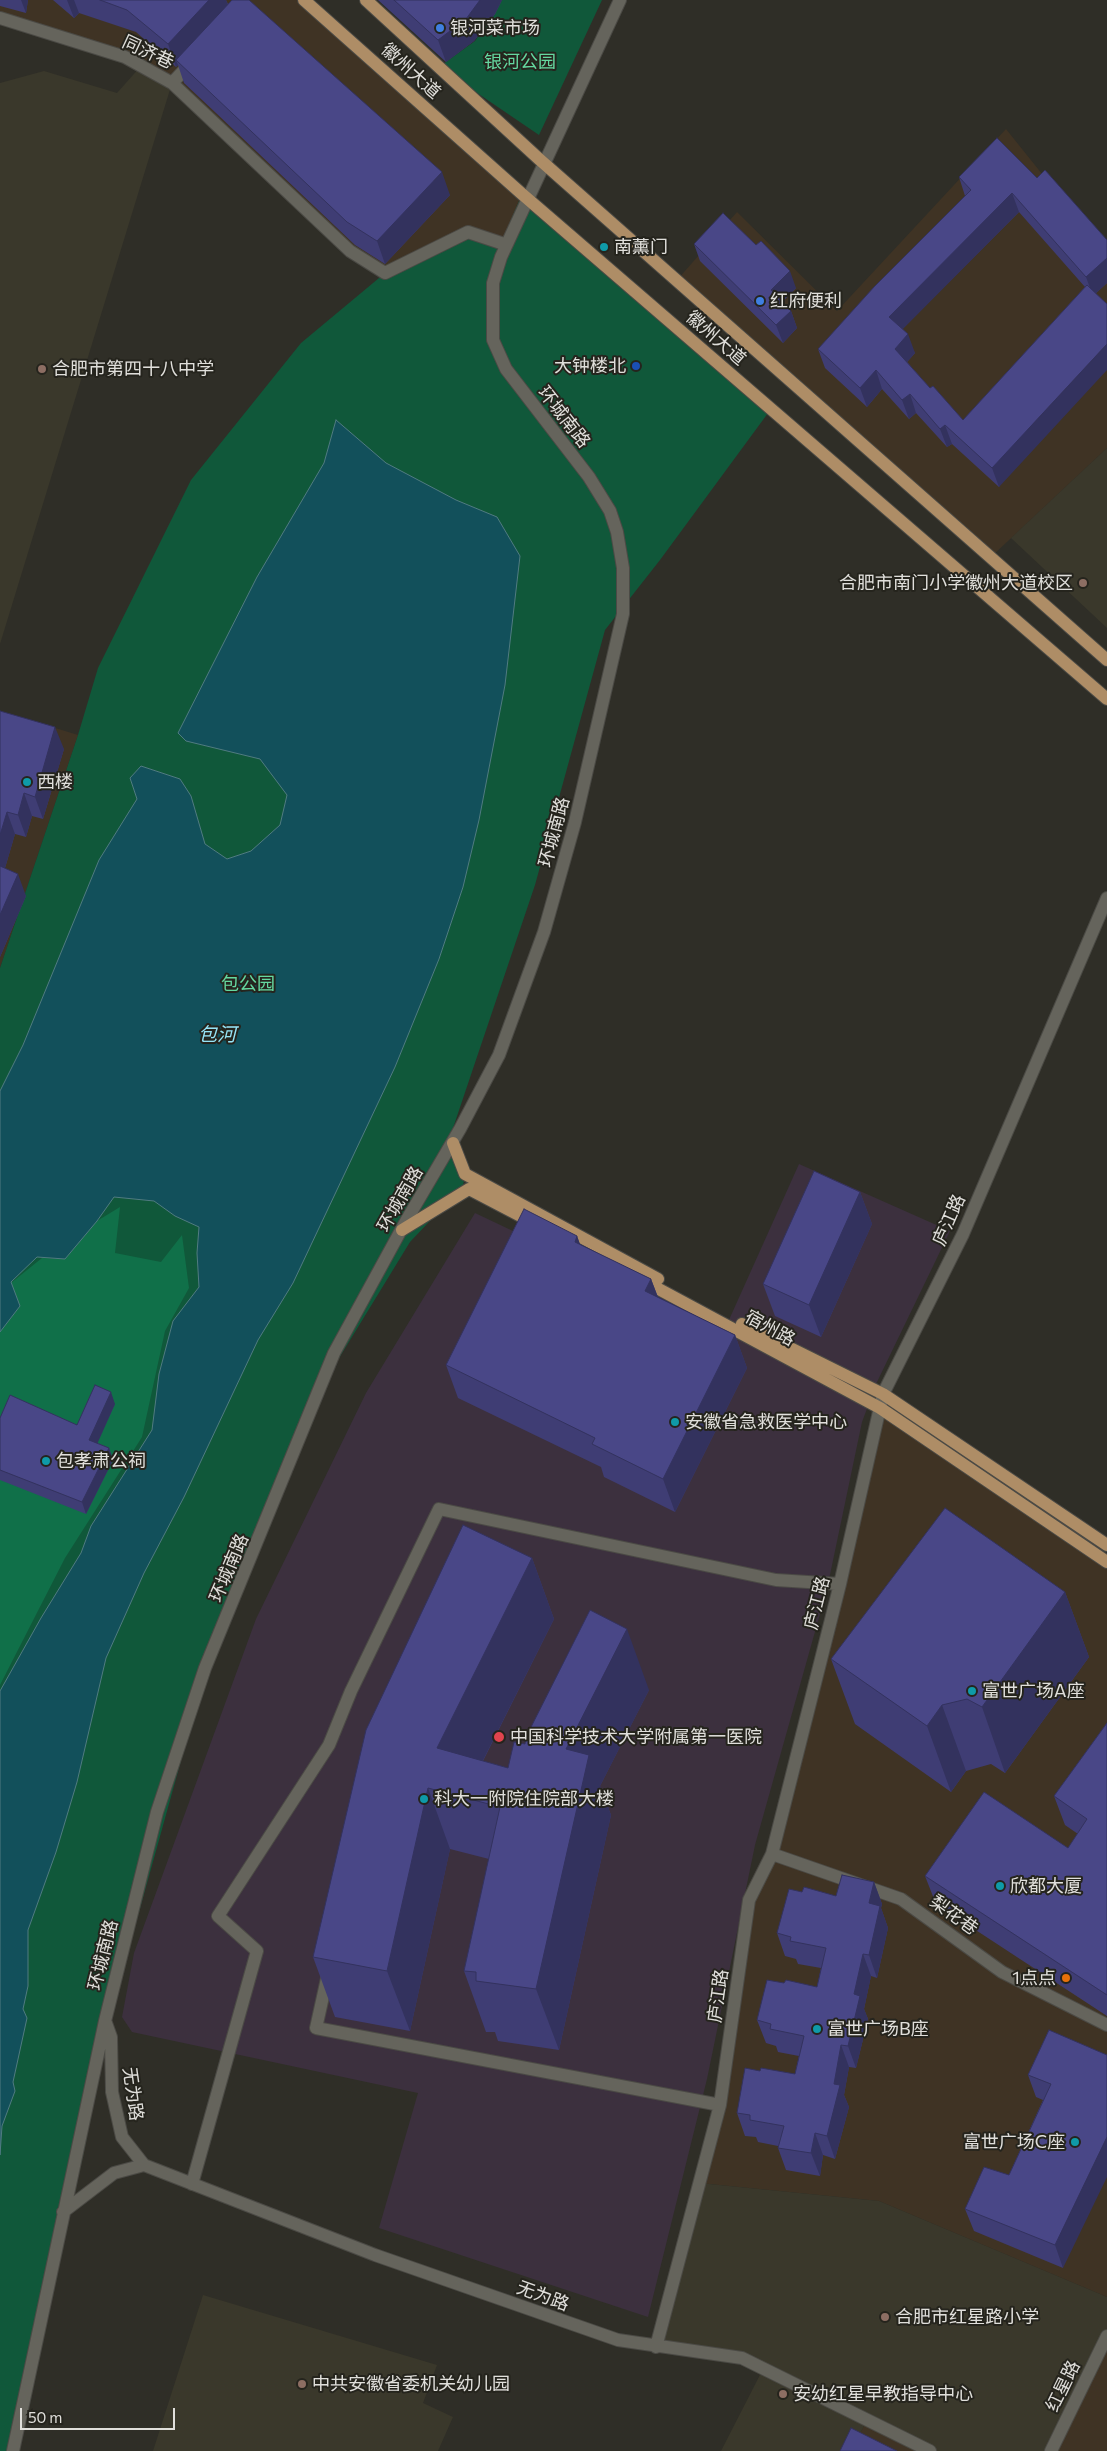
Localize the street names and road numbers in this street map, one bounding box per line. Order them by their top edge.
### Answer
street label: 同济巷 [119,31,177,73]
street label: 徽州大道 [377,39,445,103]
street label: 徽州大道 [682,306,750,370]
street label: 环城南路 [533,382,595,452]
street label: 环城南路 [534,794,574,870]
street label: 环城南路 [373,1162,427,1236]
street label: 庐江路 [928,1191,970,1249]
street label: 宿州路 [741,1305,799,1351]
street label: 环城南路 [205,1531,253,1605]
street label: 庐江路 [800,1574,834,1632]
street label: 梨花巷 [926,1890,982,1940]
street label: 环城南路 [84,1917,122,1993]
street label: 庐江路 [704,1968,732,2024]
street label: 无为路 [119,2066,147,2122]
street label: 无为路 [514,2277,572,2315]
street label: 红星路 [1041,2357,1085,2415]

